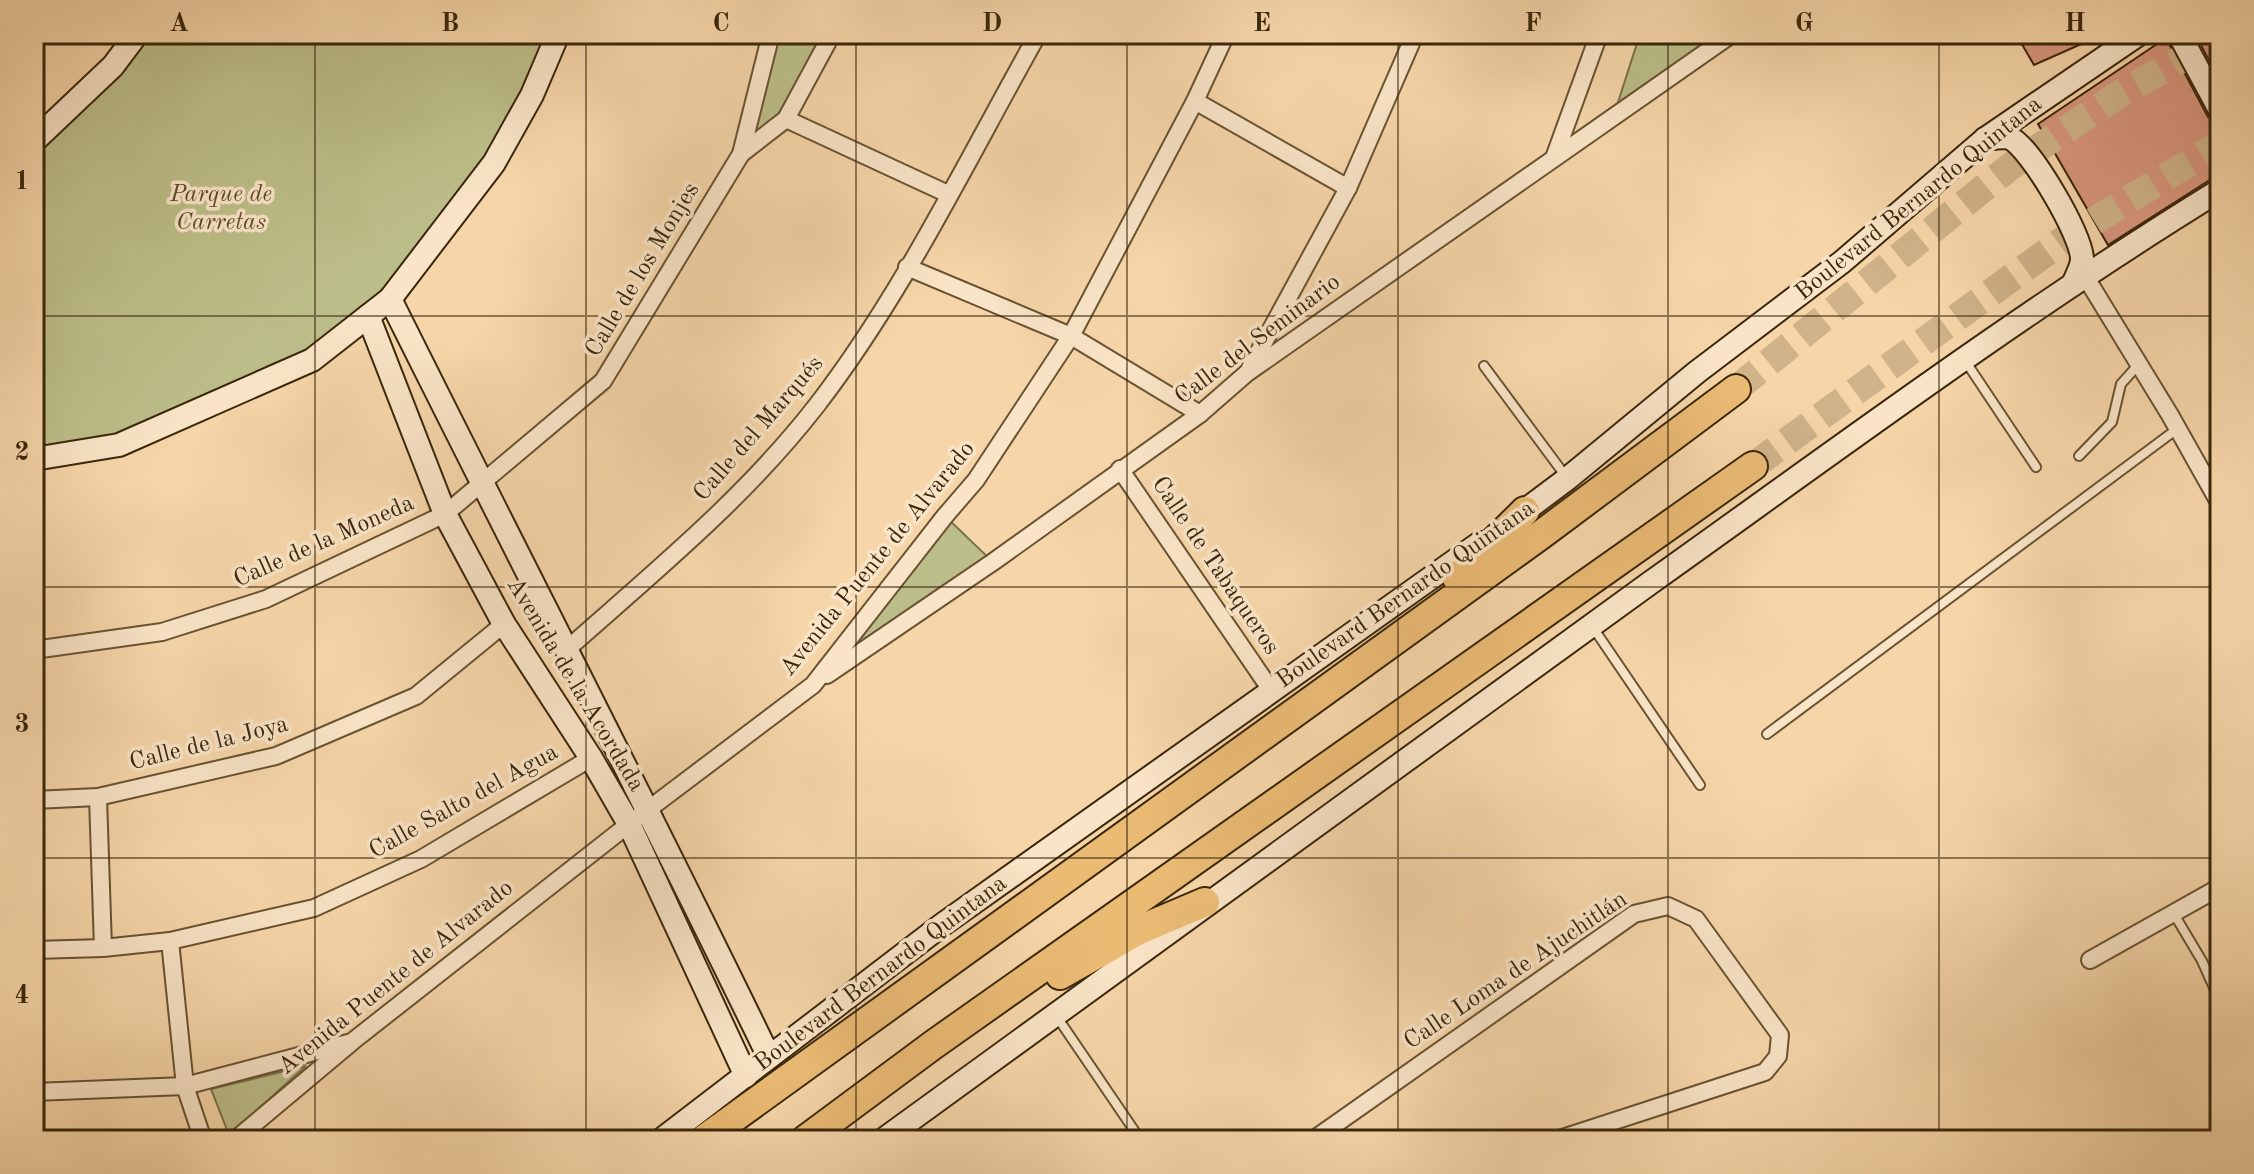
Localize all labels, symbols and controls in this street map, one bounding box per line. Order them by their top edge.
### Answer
text: A [169,11,189,37]
text: B [441,11,459,37]
text: C [712,11,730,37]
text: D [982,11,1002,37]
text: E [1253,11,1271,37]
text: F [1524,11,1542,37]
text: G [1795,11,1813,37]
text: H [2064,11,2086,37]
street label: Boulevard Bernardo Quintana [1791,92,2047,306]
text: 1 [14,169,30,195]
street label: Calle de los Monjes [582,179,704,361]
park label: Parque de Carretas [169,183,272,235]
street label: Calle del Seminario [1171,270,1345,410]
street label: Calle del Marqués [690,352,828,506]
street label: Avenida Puente de Alvarado [776,437,980,681]
text: 2 [14,440,30,466]
street label: Calle de Tabaqueros [1147,473,1283,659]
street label: Calle de la Moneda [230,491,418,592]
street label: Boulevard Bernardo Quintana [1273,496,1540,693]
street label: Avenida de la Acordada [502,574,648,796]
text: 3 [14,712,30,738]
street label: Calle de la Joya [127,713,291,775]
street label: Calle Salto del Agua [366,740,562,864]
street label: Boulevard Bernardo Quintana [750,871,1012,1077]
street label: Avenida Puente de Alvarado [274,876,518,1080]
street label: Calle Loma de Ajuchitlán [1400,887,1632,1055]
text: 4 [14,983,30,1009]

